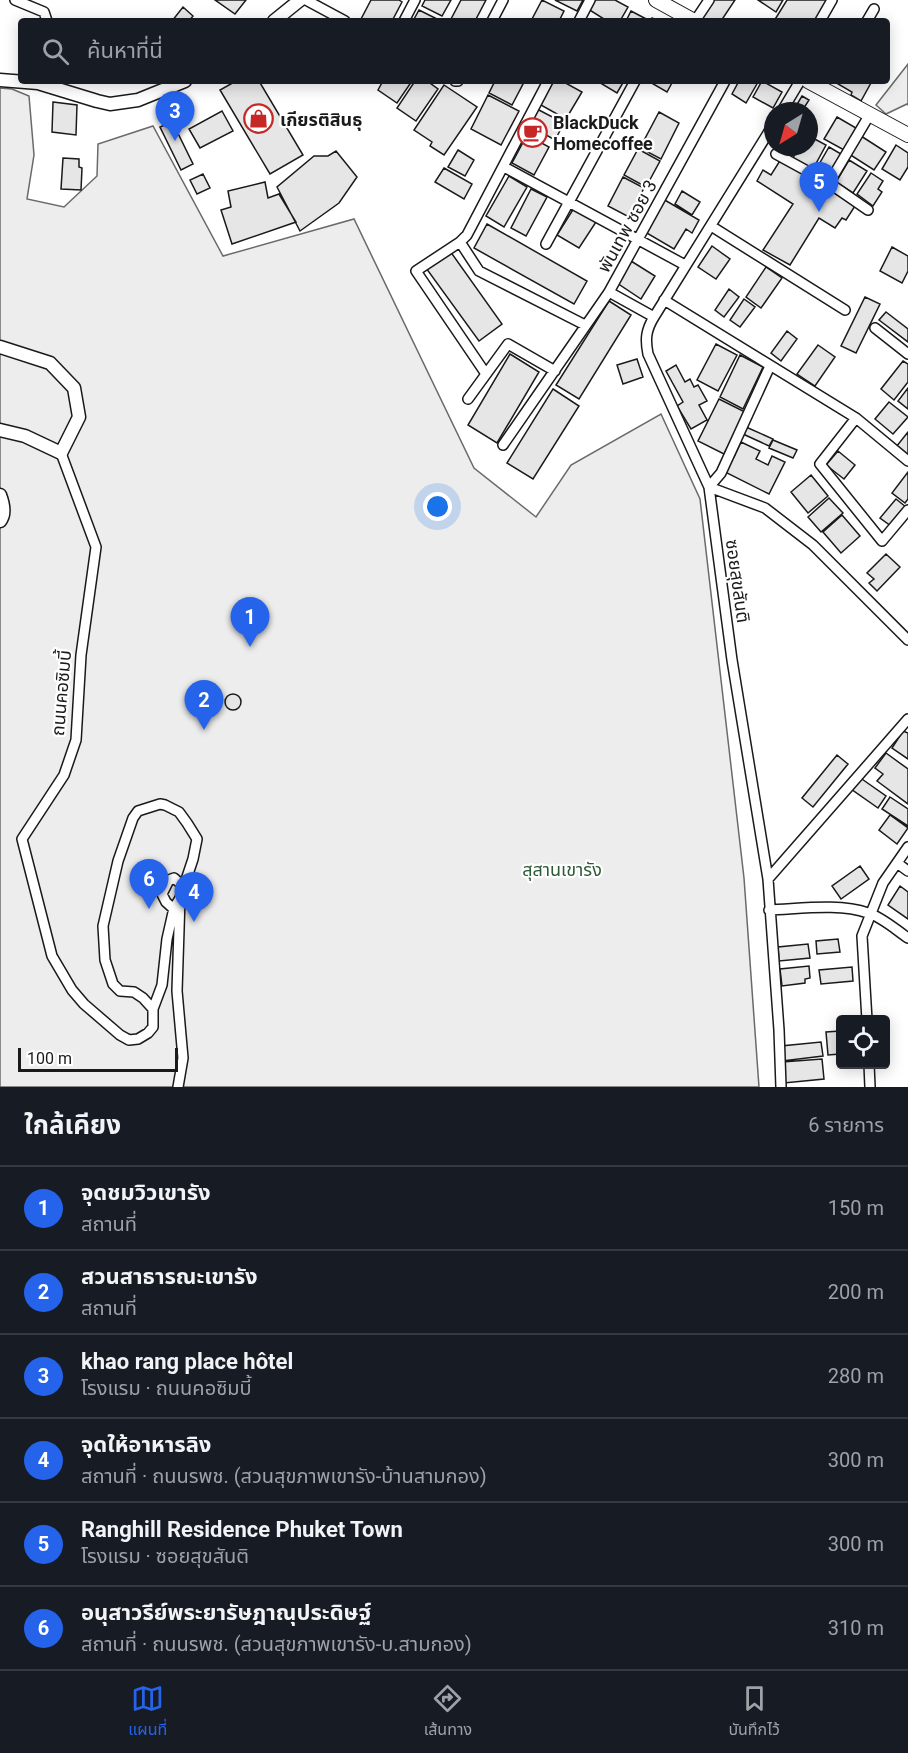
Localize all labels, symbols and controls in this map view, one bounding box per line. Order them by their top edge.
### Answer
search box [18,18,890,84]
icon: search [39,35,72,68]
text: ค้นหาที่นี่ [87,38,163,63]
pin: 3 [156,92,195,141]
north arrow [764,102,818,156]
shop icon: เกียรติสินธุ [243,103,275,135]
place label: เกียรติสินธุ [280,109,362,131]
place label: BlackDuck Homecoffee [553,112,653,154]
cafe icon: BlackDuck Homecoffee [516,116,548,148]
pin: 5 [800,162,838,212]
street label: พันเทพ ซอย 3 [593,176,661,276]
your location [423,492,452,521]
street label: ซอยสุขสันติ [721,538,754,624]
pin: 1 [230,598,270,647]
street label: ถนนคอซิมบี้ [45,649,75,737]
pin: 2 [184,680,224,730]
park label: สุสานเขารัง [522,859,602,881]
pin: 6 [130,860,168,909]
pin: 4 [174,872,214,922]
map controls [836,1015,890,1069]
button: locate [836,1015,890,1069]
scale bar [18,1045,178,1072]
text: 100 m [27,1049,72,1068]
text: ใกล้เคียง [24,1110,121,1140]
text: 6 รายการ [808,1113,884,1137]
text: จุดชมวิวเขารัง [81,1180,211,1205]
text: 1 [38,1196,49,1220]
text: 150 m [828,1196,884,1220]
text: สถานที่ [81,1212,137,1236]
text: สวนสาธารณะเขารัง [81,1264,258,1289]
text: 2 [38,1280,49,1304]
text: 200 m [828,1280,884,1304]
text: สถานที่ [81,1296,137,1320]
text: khao rang place hôtel [81,1349,293,1374]
text: 3 [38,1364,49,1388]
text: 280 m [828,1364,884,1388]
text: โรงแรม · ถนนคอซิมบี้ [81,1376,252,1400]
text: จุดให้อาหารลิง [81,1432,211,1457]
text: 4 [38,1448,49,1472]
text: 300 m [828,1448,884,1472]
text: สถานที่ · ถนนรพช. (สวนสุขภาพเขารัง-บ้านสามกอง) [81,1464,487,1488]
text: Ranghill Residence Phuket Town [81,1517,403,1542]
text: 5 [38,1532,49,1556]
text: 300 m [828,1532,884,1556]
text: โรงแรม · ซอยสุขสันติ [81,1544,249,1568]
text: อนุสาวรีย์พระยารัษฎาณุประดิษฐ์ [81,1600,371,1625]
text: 6 [38,1616,49,1640]
text: 310 m [828,1616,884,1640]
text: สถานที่ · ถนนรพช. (สวนสุขภาพเขารัง-บ.สามกอง) [81,1632,472,1656]
tab: แผนที่ [128,1682,167,1742]
tab: เส้นทาง [424,1682,472,1742]
tab: บันทึกไว้ [728,1682,780,1742]

